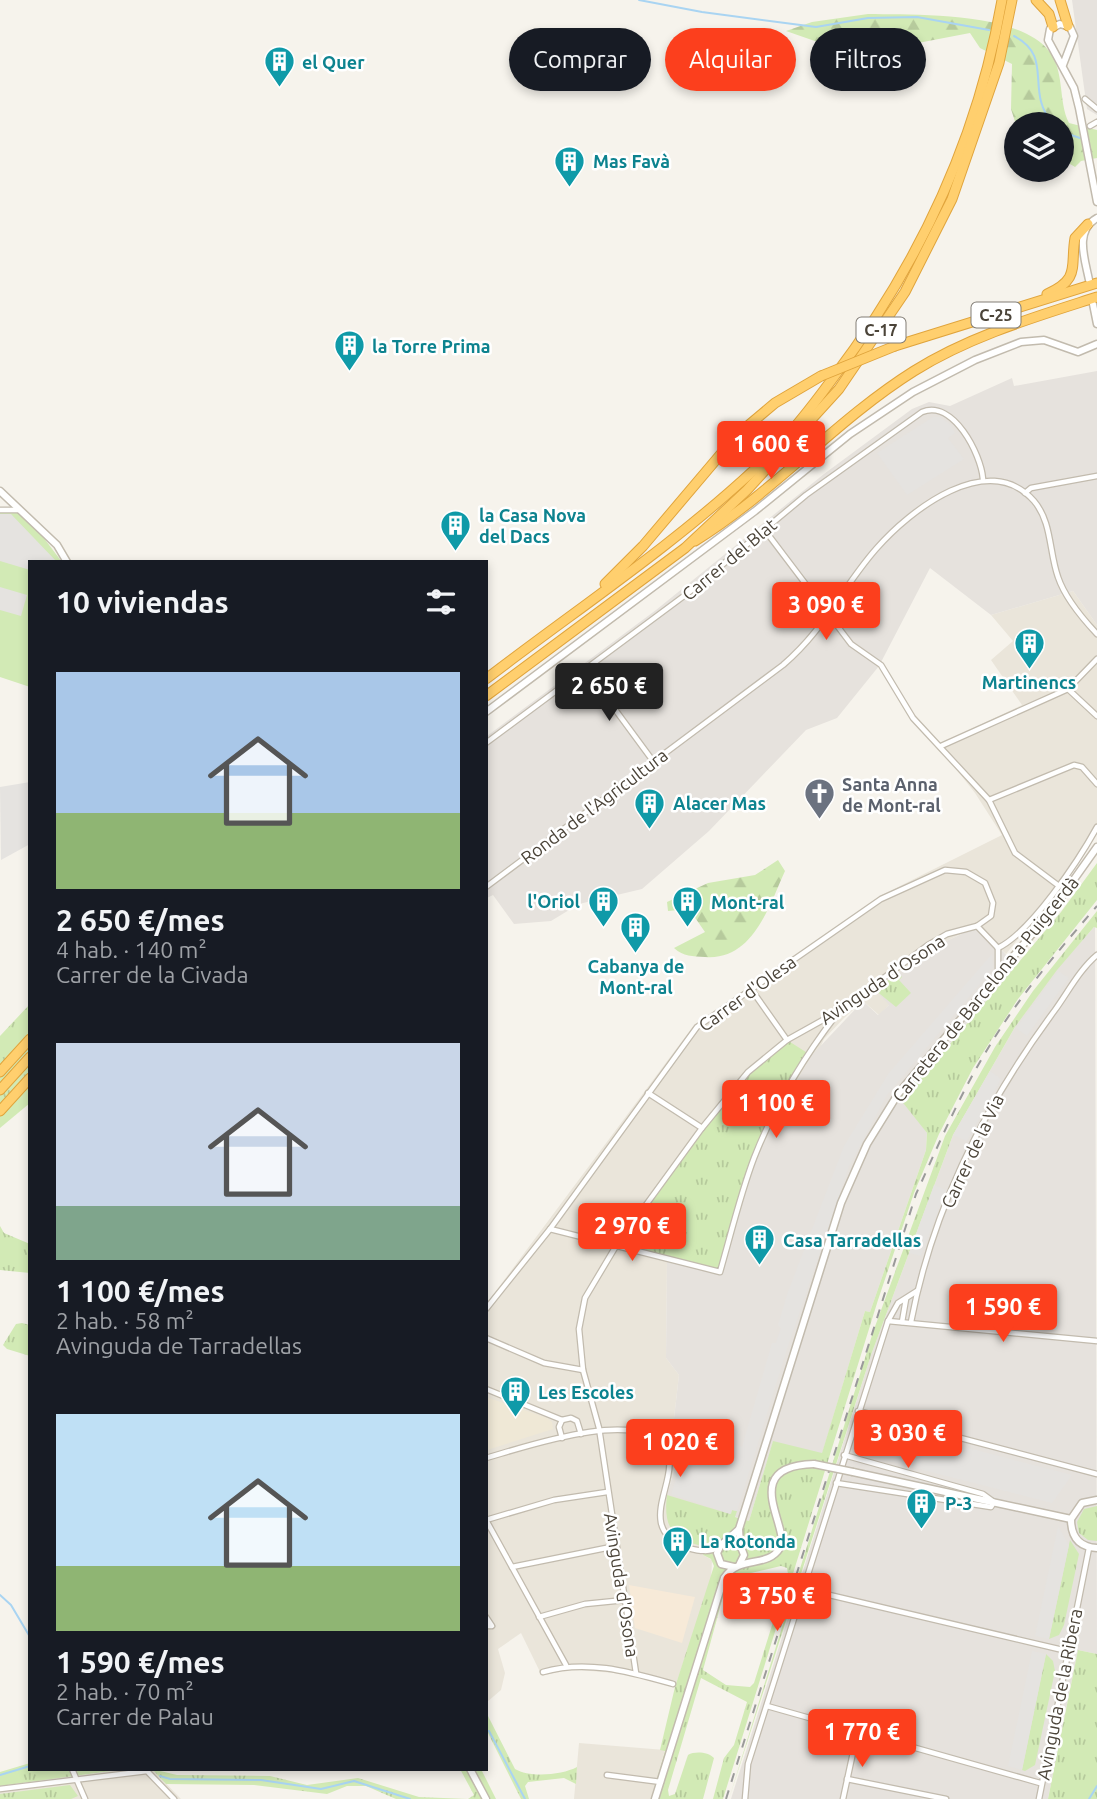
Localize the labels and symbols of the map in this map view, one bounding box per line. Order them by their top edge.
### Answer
building icon: el Quer [262,45,296,89]
place label: el Quer [302,52,365,72]
building icon: Mas Favà [553,144,587,188]
place label: Mas Favà [593,151,670,171]
road number: C-25 [972,302,1020,328]
road number: C-17 [856,318,906,342]
building icon: la Torre Prima [332,329,366,373]
place label: la Torre Prima [372,336,491,356]
pin: 1 600 € [706,421,836,481]
place label: la Casa Nova del Dacs [479,505,586,546]
building icon: la Casa Nova del Dacs [439,508,473,552]
street label: Carrer del Blat [678,514,780,604]
pin: 3 090 € [761,582,891,642]
building icon: Martinencs [1012,627,1046,671]
pin: 2 650 € [544,664,674,723]
place label: Martinencs [982,672,1076,692]
street label: Ronda de l'Agricultura [517,744,671,868]
place label: Santa Anna de Mont-ral [842,774,941,815]
church icon: Santa Anna de Mont-ral [802,777,836,821]
building icon: Alacer Mas [633,786,667,830]
place label: Alacer Mas [673,793,766,813]
street label: Carretera de Barcelona a Puigcerdà [888,872,1082,1106]
building icon: l'Oriol [586,884,620,928]
building icon: Mont-ral [671,885,705,929]
place label: l'Oriol [527,891,581,911]
place label: Mont-ral [711,892,785,912]
building icon: Cabanya de Mont-ral [619,911,653,955]
street label: Avinguda d'Osona [816,930,948,1028]
street label: Carrer d'Olesa [695,951,799,1035]
place label: Cabanya de Mont-ral [588,956,684,997]
pin: 1 100 € [711,1080,841,1140]
street label: Carrer de la Via [937,1091,1007,1211]
pin: 2 970 € [567,1204,697,1263]
building icon: Casa Tarradellas [743,1223,777,1267]
place label: Casa Tarradellas [783,1230,921,1250]
pin: 1 590 € [938,1284,1068,1344]
building icon: Les Escoles [498,1375,532,1419]
place label: Les Escoles [538,1382,634,1402]
pin: 3 030 € [843,1410,973,1470]
pin: 1 020 € [615,1420,745,1479]
building icon: P-3 [905,1486,939,1530]
place label: P-3 [945,1493,972,1513]
street label: Avinguda d'Osona [601,1511,643,1659]
building icon: La Rotonda [660,1524,694,1568]
place label: La Rotonda [700,1531,796,1551]
pin: 3 750 € [712,1574,842,1633]
street label: Avinguda de la Ribera [1033,1607,1085,1781]
pin: 1 770 € [797,1710,927,1769]

